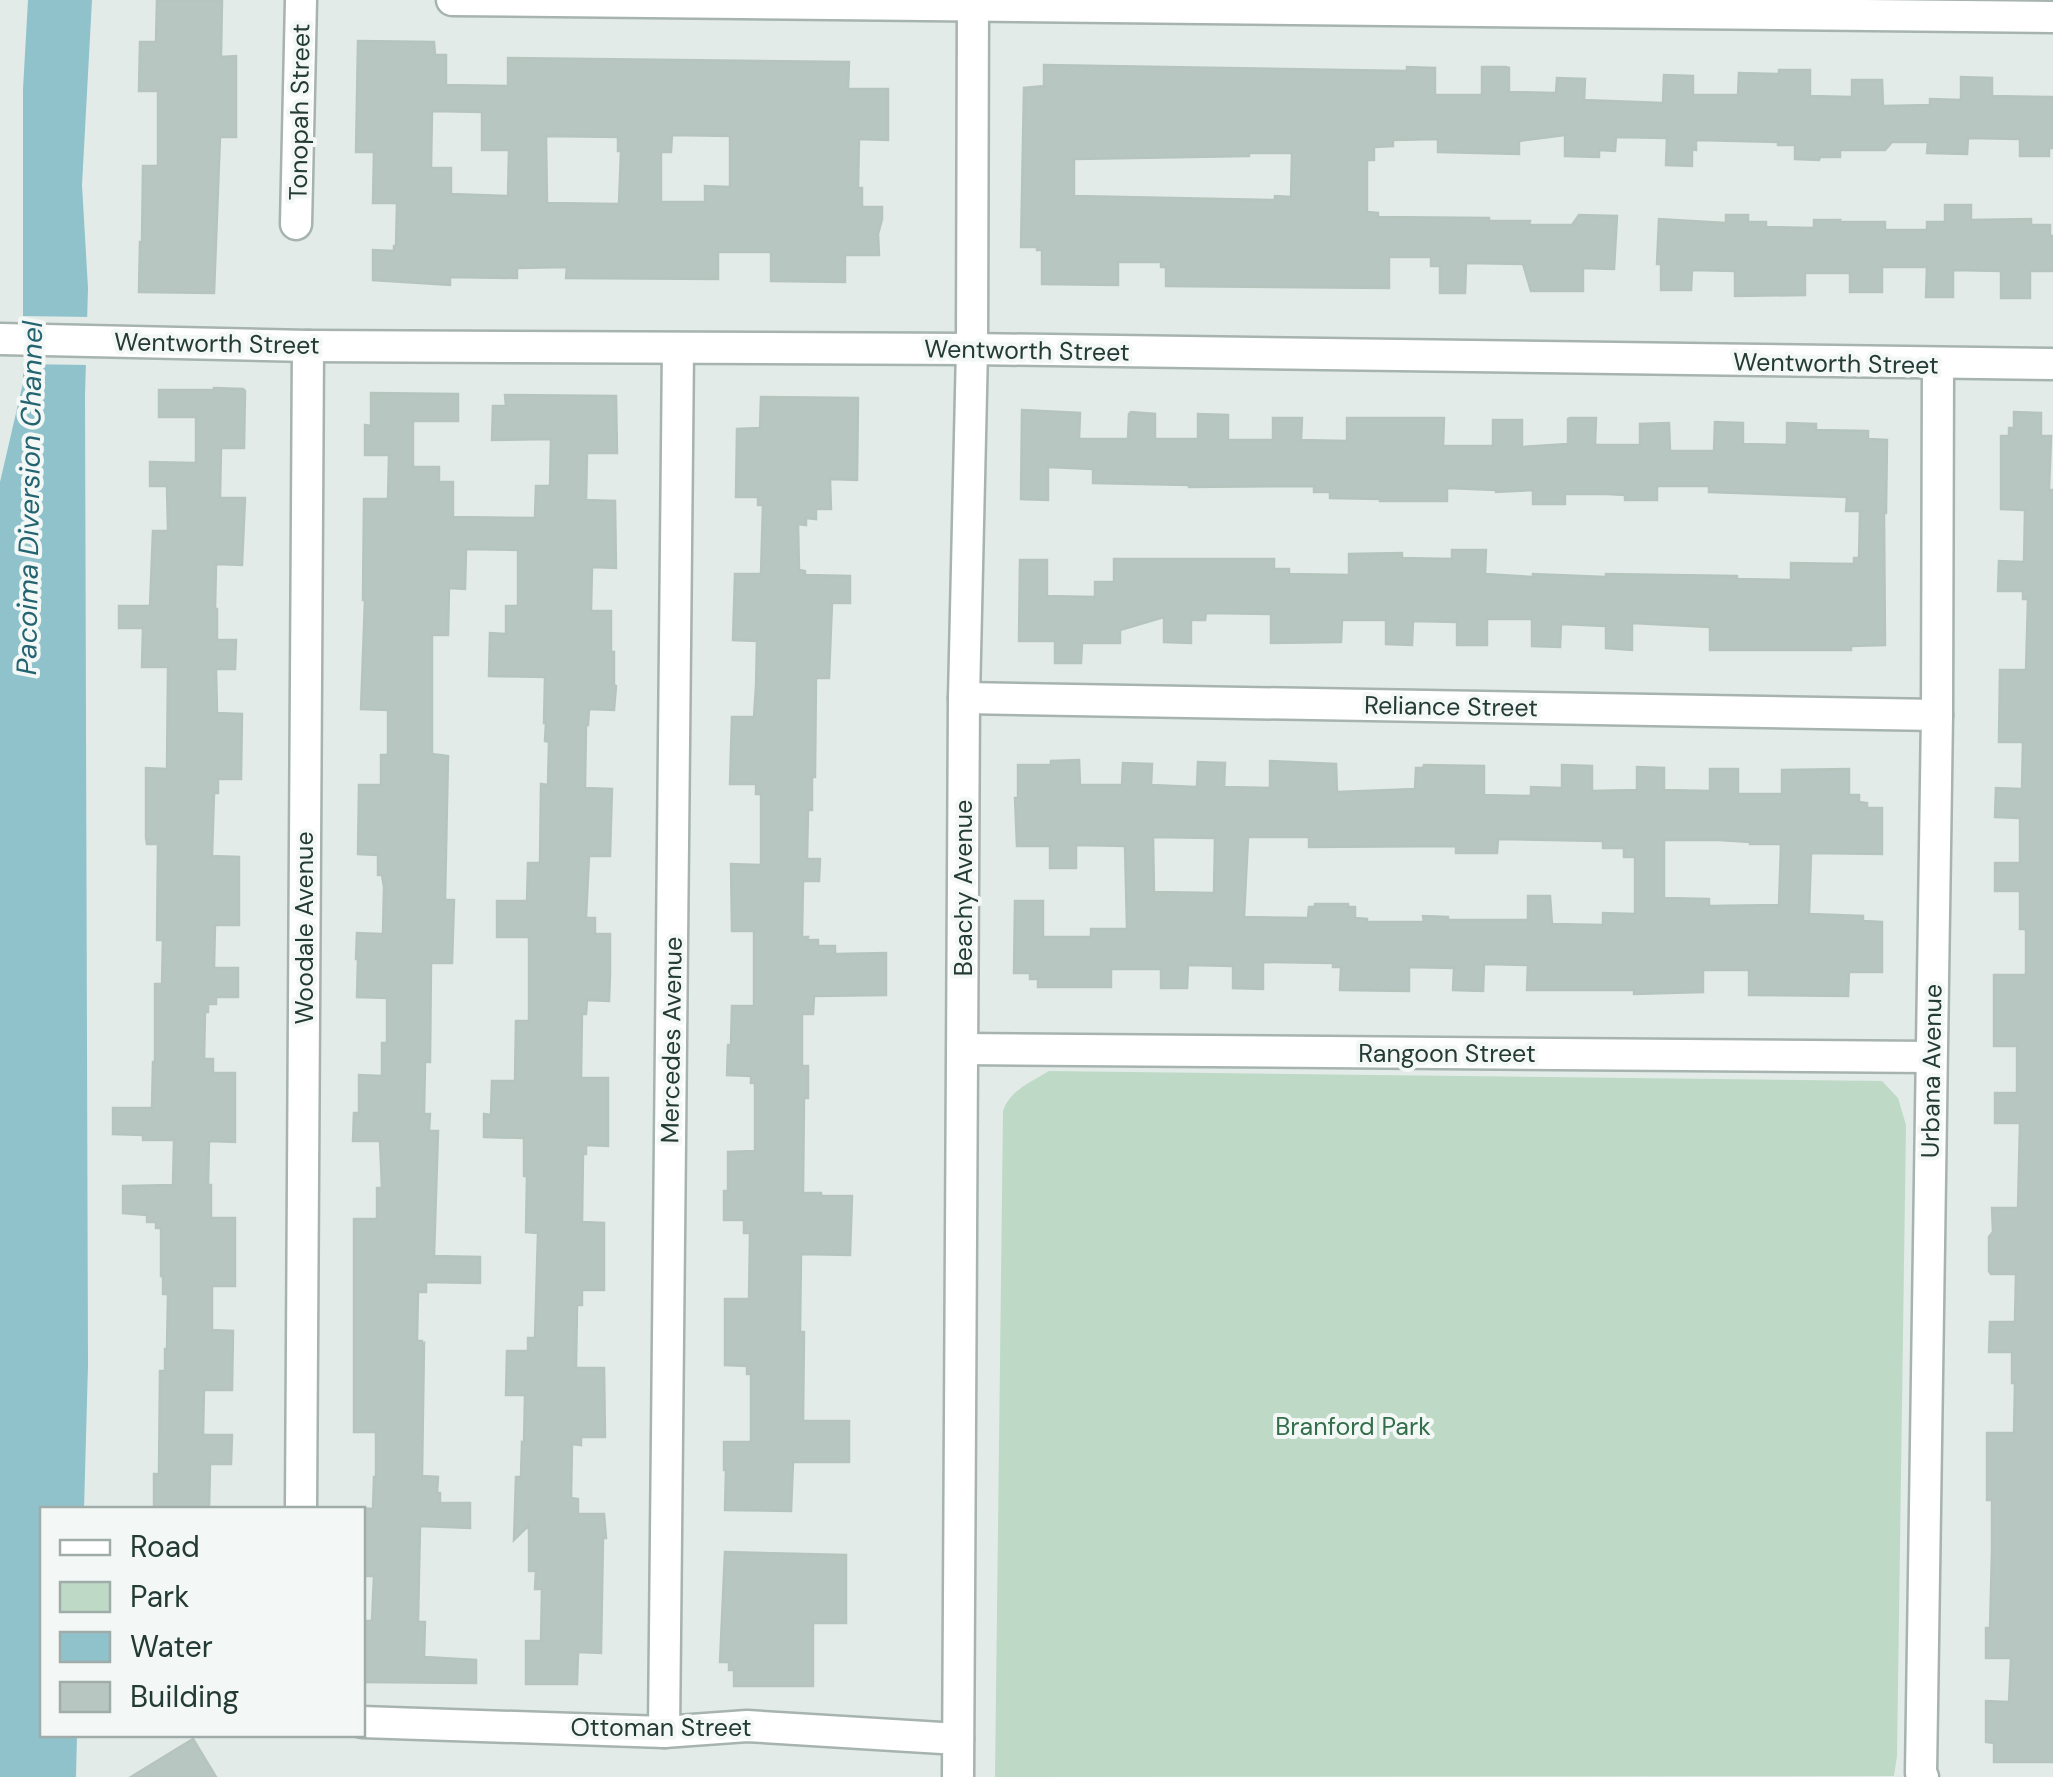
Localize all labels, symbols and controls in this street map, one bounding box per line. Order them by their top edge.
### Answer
street label: Tonopah Street [281,23,318,201]
water label: Pacoima Diversion Channel [8,320,51,675]
street label: Wentworth Street [114,325,320,362]
street label: Wentworth Street [924,332,1130,369]
street label: Wentworth Street [1733,345,1939,382]
street label: Reliance Street [1364,688,1538,725]
street label: Beachy Avenue [947,800,980,976]
street label: Woodale Avenue [288,831,321,1025]
street label: Mercedes Avenue [653,936,690,1144]
street label: Urbana Avenue [1913,984,1950,1159]
street label: Rangoon Street [1358,1037,1536,1070]
park label: Branford Park [1275,1410,1431,1443]
legend [40,1507,365,1737]
text: Road [130,1527,200,1566]
text: Park [130,1577,189,1616]
text: Water [130,1627,213,1666]
text: Building [130,1677,239,1716]
street label: Ottoman Street [570,1711,752,1744]

